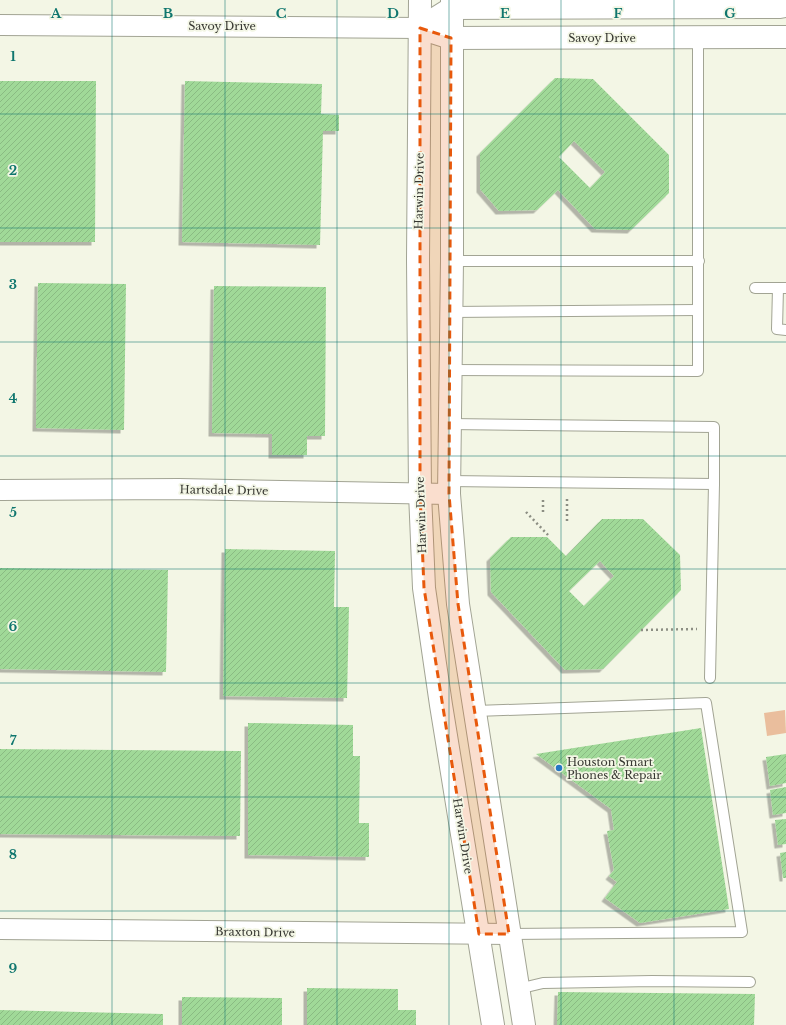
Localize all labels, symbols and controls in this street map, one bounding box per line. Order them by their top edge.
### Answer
text: A [50,5,62,22]
text: B [163,5,173,22]
text: C [276,5,287,22]
text: D [387,5,399,22]
text: E [500,5,510,22]
text: F [614,5,623,22]
text: G [724,5,736,22]
street label: Savoy Drive [188,19,256,33]
street label: Savoy Drive [568,31,636,45]
text: 1 [10,48,16,65]
street label: Harwin Drive [411,152,427,230]
text: 2 [9,162,17,179]
text: 3 [9,276,17,293]
text: 4 [9,390,18,407]
street label: Harwin Drive [413,476,429,554]
street label: Hartsdale Drive [180,482,268,498]
text: 5 [9,504,17,521]
text: 6 [9,618,18,635]
text: 7 [10,732,17,749]
place label: Houston Smart Phones & Repair [567,755,662,782]
marker: Houston Smart Phones & Repair [554,763,564,773]
street label: Harwin Drive [450,797,476,875]
text: 8 [9,846,17,863]
street label: Braxton Drive [215,924,295,940]
text: 9 [9,960,18,977]

